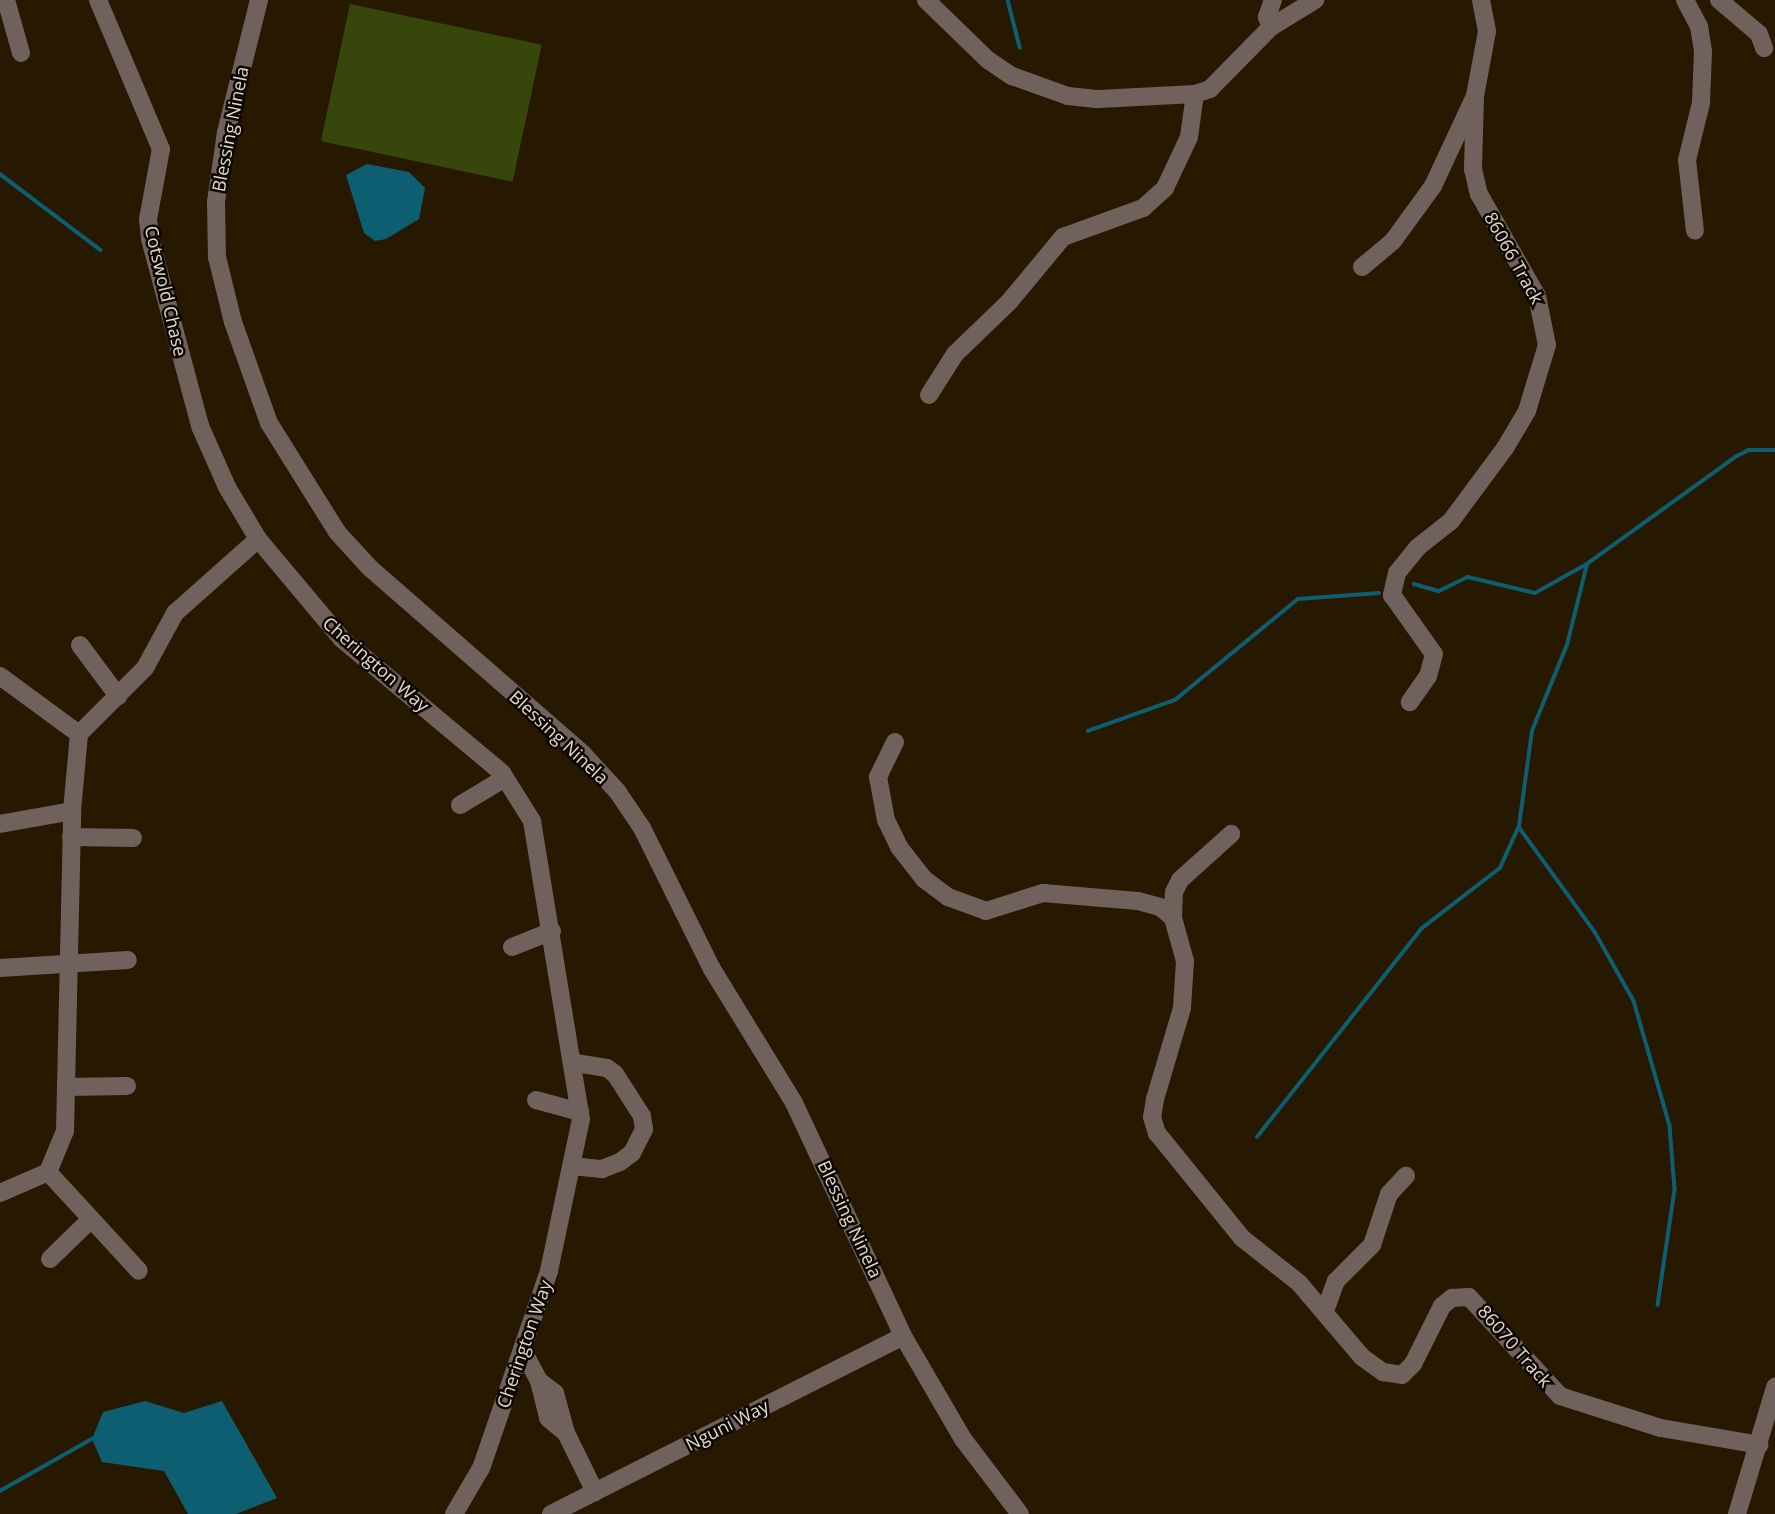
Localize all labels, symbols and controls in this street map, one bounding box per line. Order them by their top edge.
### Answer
street label: Blessing Ninela [207,64,253,194]
street label: 86066 Track [1480,208,1548,308]
street label: Cotswold Chase [140,224,192,358]
street label: Cherington Way [318,612,434,716]
street label: Blessing Ninela [505,686,613,788]
street label: Blessing Ninela [813,1157,887,1281]
street label: Cherington Way [492,1277,556,1411]
street label: 86070 Track [1474,1301,1556,1391]
street label: Nguni Way [682,1395,772,1455]

